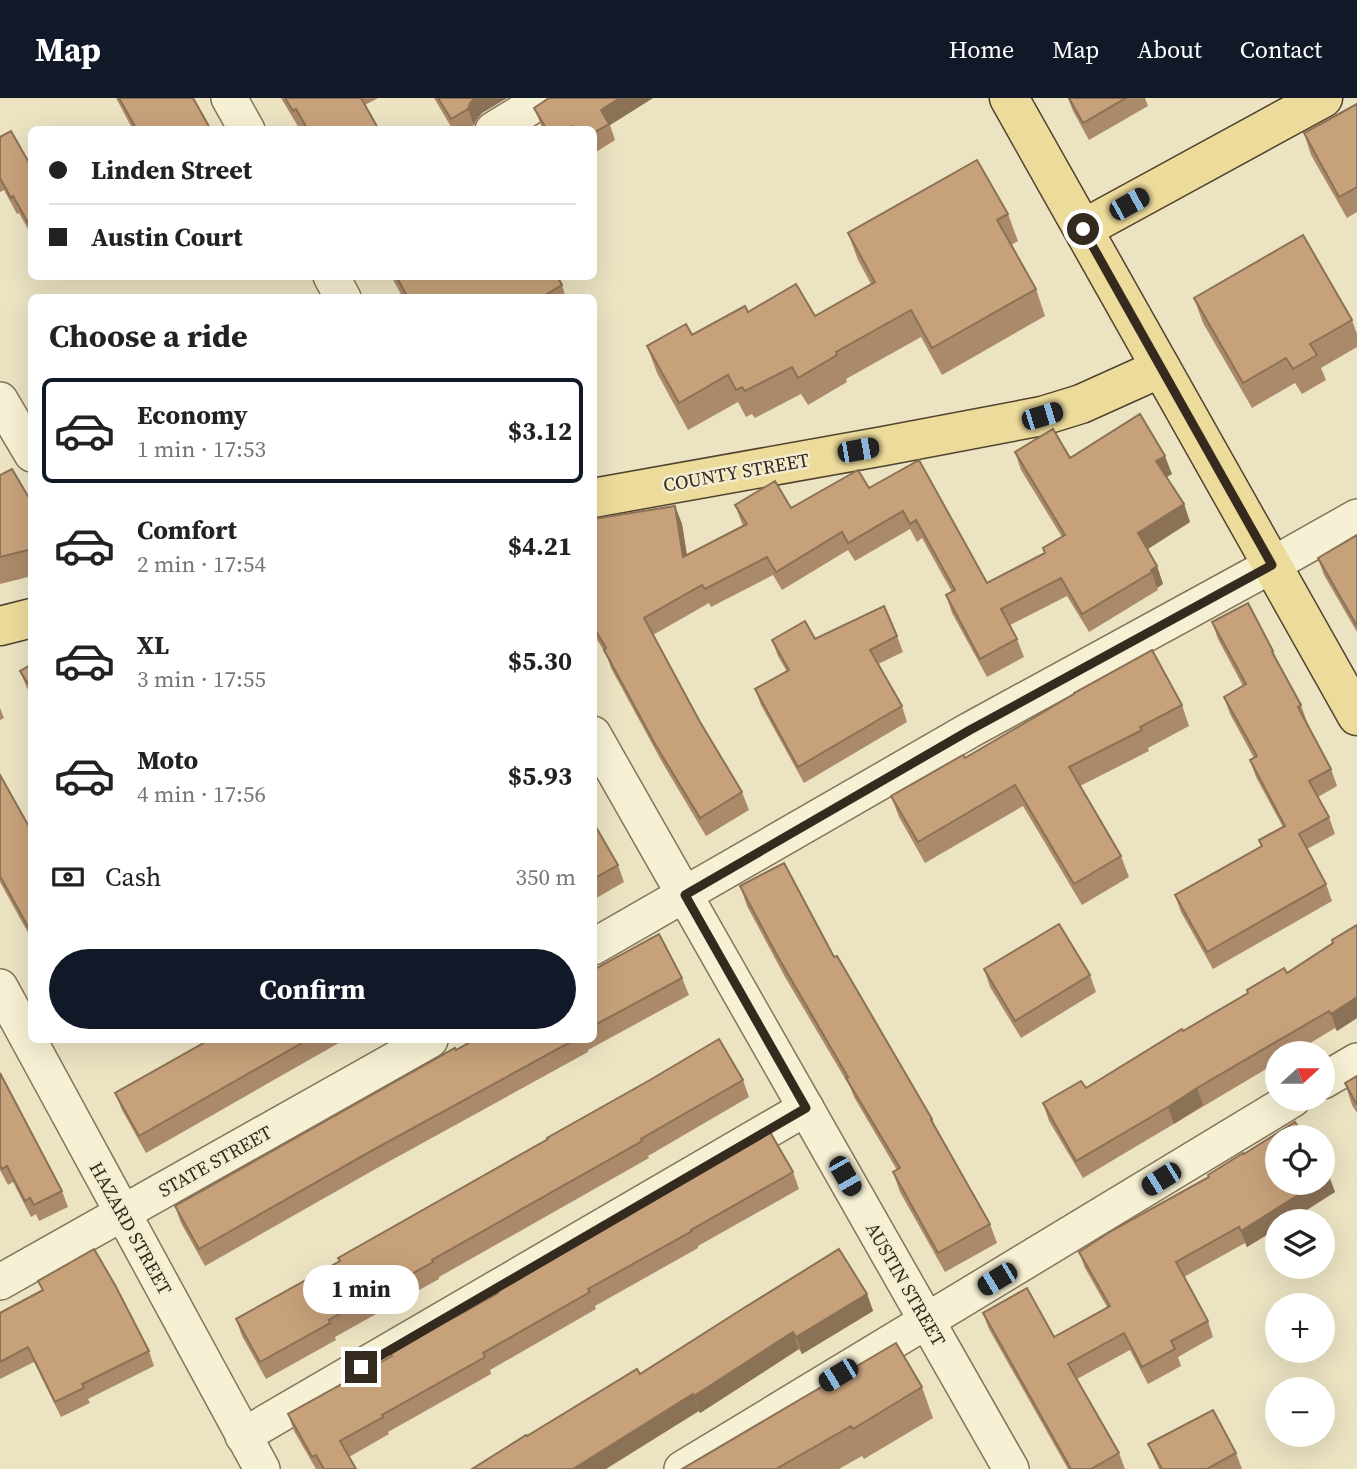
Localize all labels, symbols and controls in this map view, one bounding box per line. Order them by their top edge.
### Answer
text: Map [35,27,101,72]
text: Home [949,33,1014,66]
text: Map [1052,33,1099,66]
text: About [1137,33,1202,66]
text: Contact [1240,33,1322,66]
text: Linden Street [91,152,252,188]
car [1106,185,1153,223]
route start [1067,213,1099,245]
text: Austin Court [91,219,243,255]
text: Choose a ride [49,314,248,358]
text: Economy [137,397,248,433]
icon: car [53,399,116,462]
car [1019,400,1066,432]
text: $3.12 [508,413,572,449]
text: 1 min · 17:53 [137,433,266,465]
car [836,436,881,464]
street label: COUNTY STREET [661,446,812,498]
text: Comfort [137,512,237,548]
icon: car [53,514,116,577]
text: $4.21 [508,528,572,564]
text: 2 min · 17:54 [137,548,266,580]
text: XL [137,627,169,663]
icon: car [53,629,116,692]
text: $5.30 [508,643,572,679]
text: 3 min · 17:55 [137,663,266,695]
text: Moto [137,742,198,778]
icon: car [53,744,116,807]
text: $5.93 [508,758,572,794]
text: 4 min · 17:56 [137,778,266,810]
icon: cash [49,858,87,896]
text: Cash [105,859,161,895]
text: 350 m [515,861,576,893]
button: Confirm [49,949,576,1029]
north arrow [1265,1041,1335,1111]
map controls [1265,1041,1335,1447]
street label: STATE STREET [153,1119,277,1203]
button: locate [1265,1125,1335,1195]
car [826,1153,865,1199]
street label: HAZARD STREET [84,1157,179,1300]
car [1138,1159,1185,1199]
button: layers [1265,1209,1335,1279]
street label: AUSTIN STREET [860,1217,952,1351]
car [974,1259,1021,1299]
callout: 1 min [303,1266,419,1314]
text: 1 min [331,1273,391,1305]
button: + [1265,1293,1335,1363]
route end [345,1351,377,1383]
car [815,1355,862,1395]
button: − [1265,1377,1335,1447]

